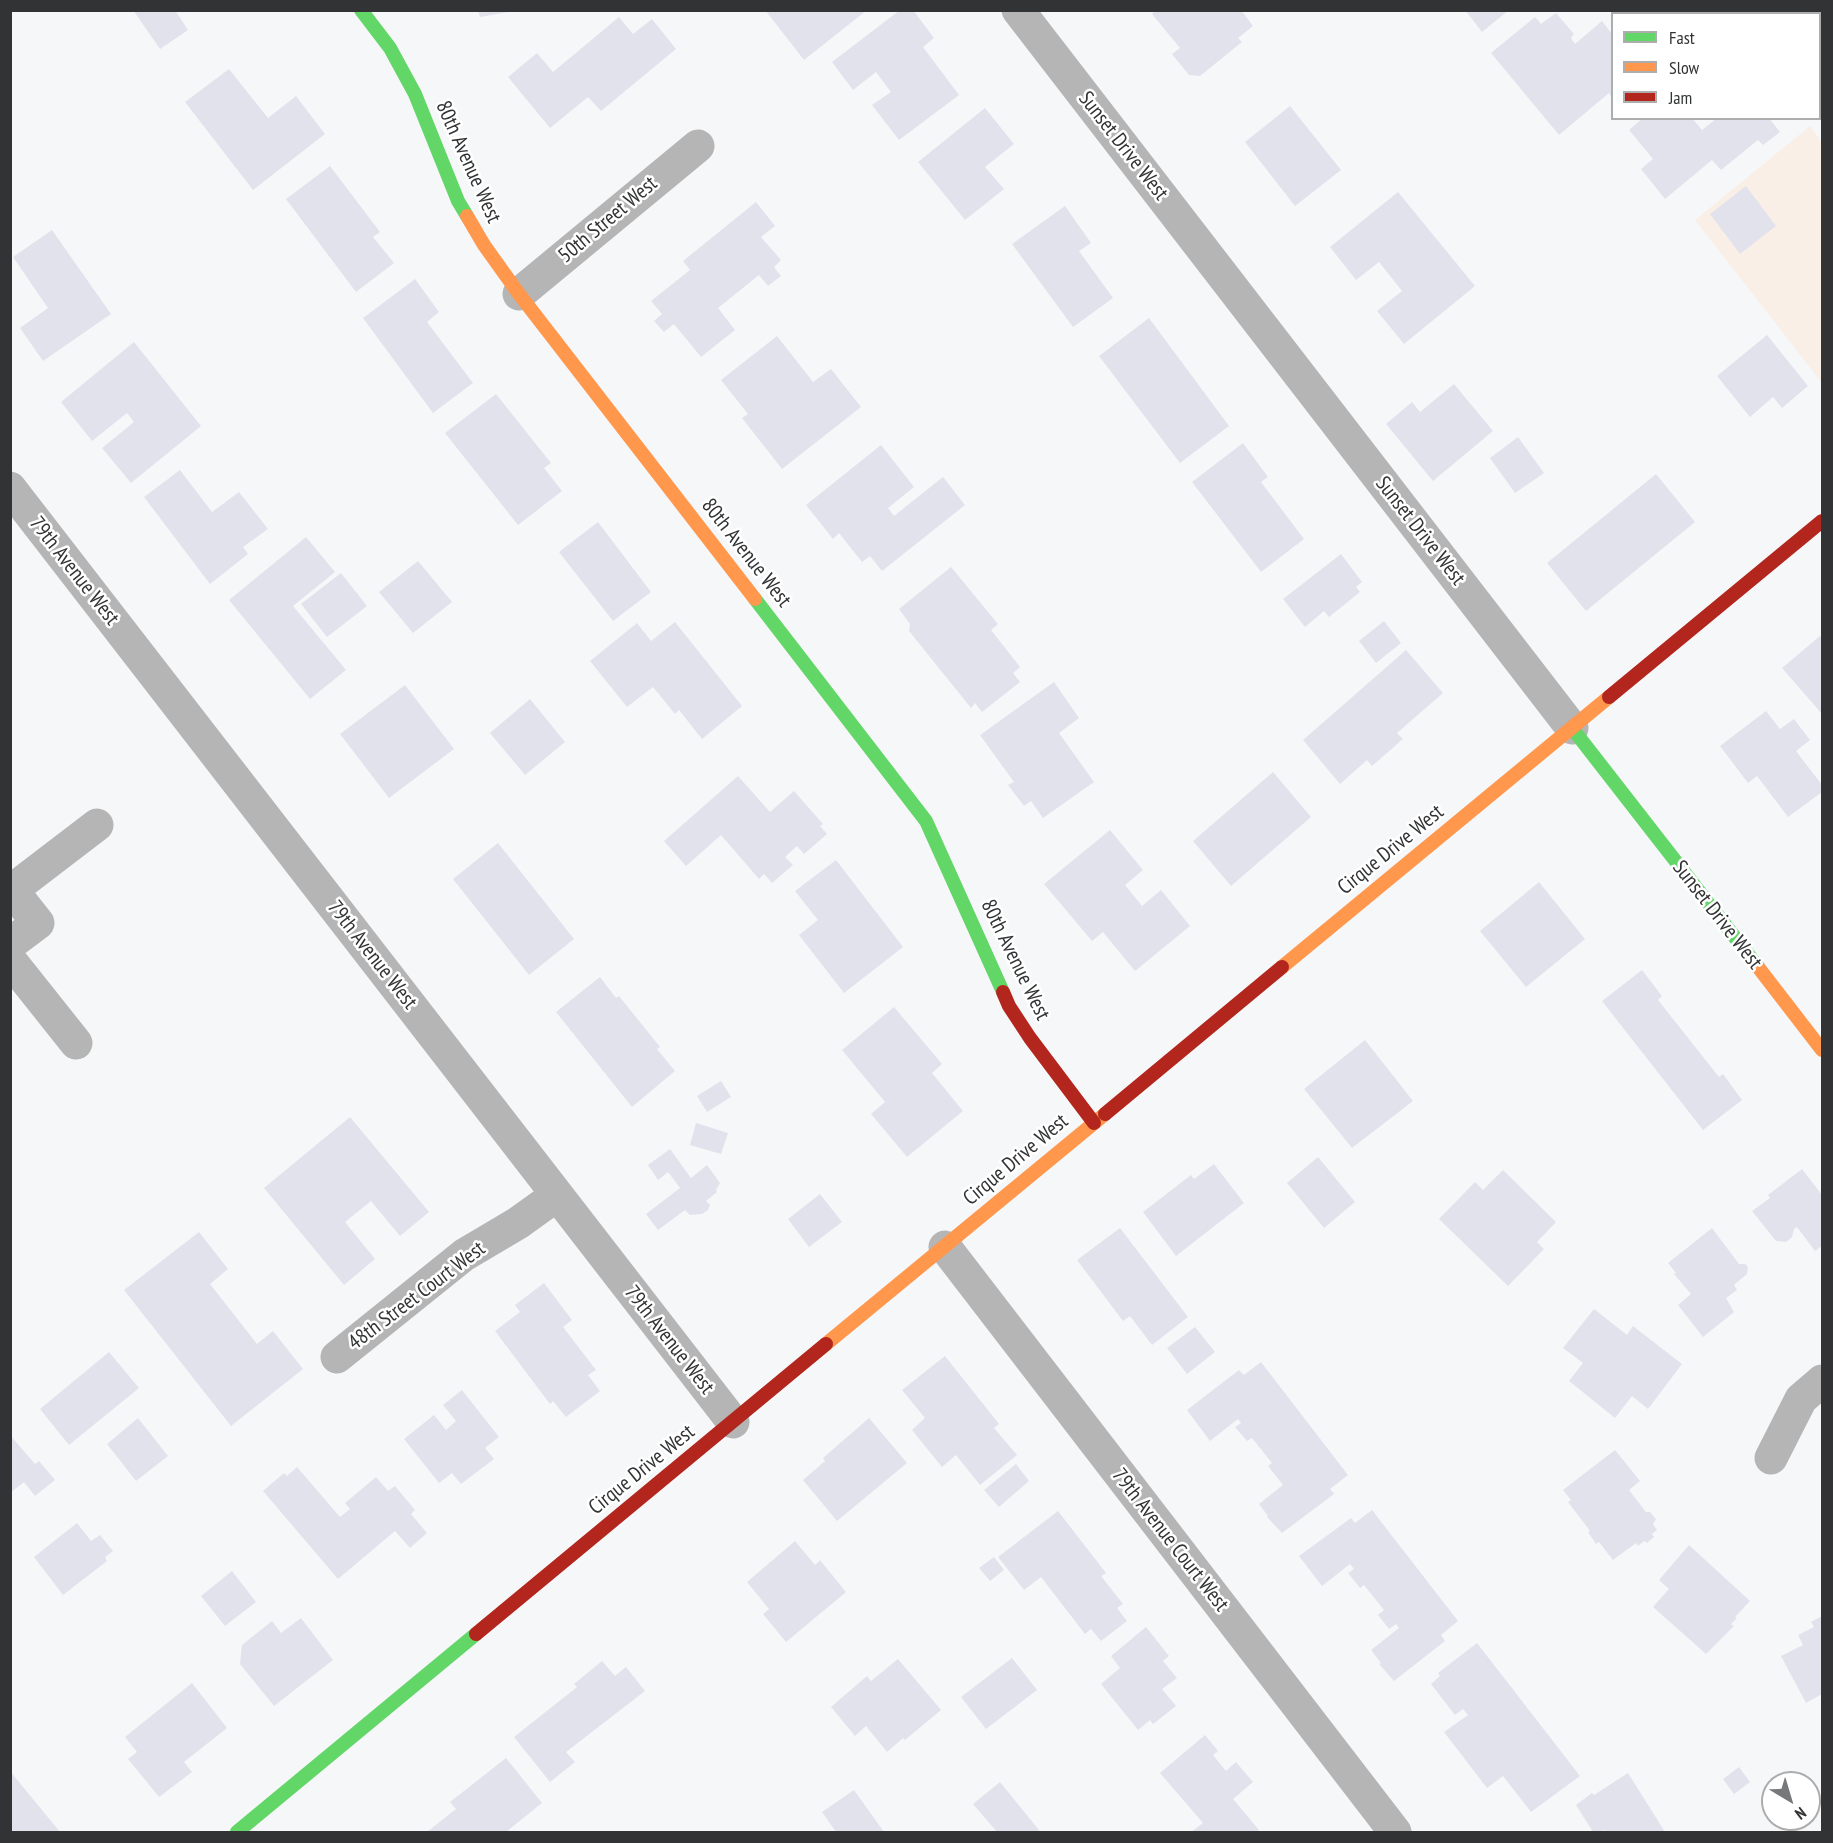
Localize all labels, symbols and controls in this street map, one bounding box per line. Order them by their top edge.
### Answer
legend [1611,12,1821,120]
text: Fast [1669,26,1695,49]
text: Slow [1669,56,1699,79]
text: Jam [1669,86,1692,109]
street label: Sunset Drive West [1073,87,1173,205]
street label: 80th Avenue West [430,97,506,227]
street label: 50th Street West [553,171,663,269]
street label: Sunset Drive West [1370,472,1470,590]
street label: 80th Avenue West [696,494,796,612]
street label: 79th Avenue West [24,512,124,630]
street label: Cirque Drive West [1333,800,1449,900]
street label: Sunset Drive West [1667,856,1767,974]
street label: 79th Avenue West [322,896,422,1014]
street label: 80th Avenue West [975,896,1055,1024]
street label: Cirque Drive West [959,1109,1073,1211]
street label: 48th Street Court West [344,1236,490,1356]
street label: 79th Avenue West [619,1281,719,1399]
street label: Cirque Drive West [584,1420,700,1520]
street label: 79th Avenue Court West [1106,1463,1234,1617]
north arrow [1761,1771,1821,1831]
text: N [1791,1803,1810,1824]

